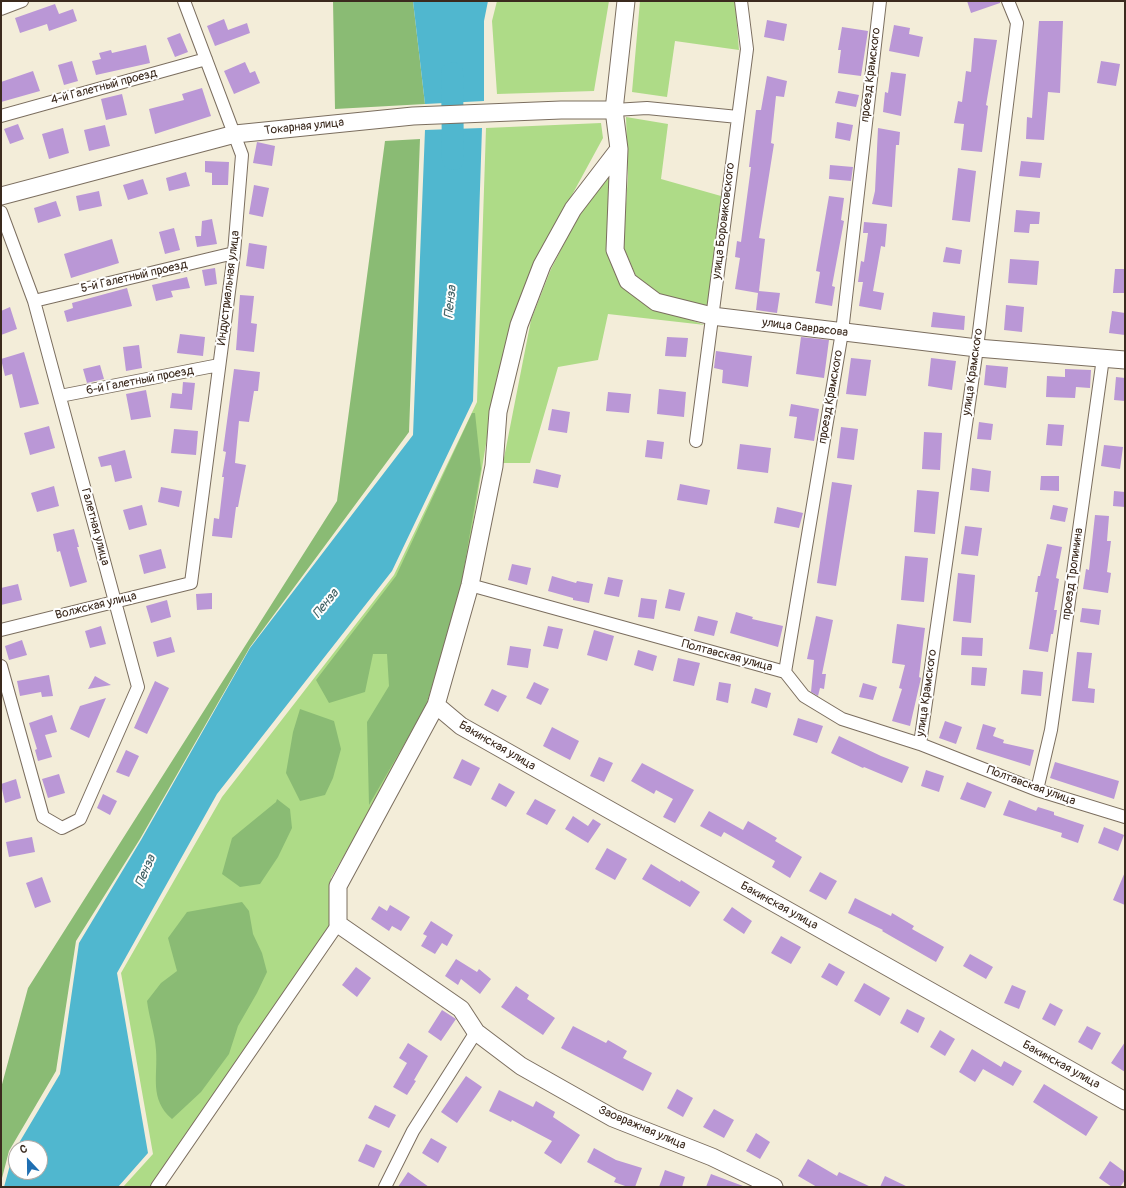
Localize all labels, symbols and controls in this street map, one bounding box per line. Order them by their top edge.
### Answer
street label: проезд Крамского [858,27,884,123]
street label: 4-й Галетный проезд [49,66,159,108]
street label: Токарная улица [263,116,345,138]
street label: улица Боровиковского [710,162,738,280]
street label: Индустриальная улица [215,230,243,346]
street label: 5-й Галетный проезд [79,258,189,296]
water label: Пенза [442,285,460,319]
street label: улица Саврасова [761,316,849,340]
street label: улица Крамского [960,328,986,416]
street label: проезд Крамского [816,349,846,445]
street label: 6-й Галетный проезд [85,364,195,398]
street label: Галетная улица [78,487,112,567]
street label: проезд Тропинина [1059,527,1087,621]
water label: Пенза [310,586,342,622]
street label: Волжская улица [54,589,138,623]
street label: Полтавская улица [680,637,774,675]
street label: улица Крамского [914,649,940,737]
street label: Бакинская улица [456,718,538,774]
street label: Полтавская улица [985,763,1077,809]
water label: Пенза [132,853,160,889]
street label: Бакинская улица [738,879,820,933]
street label: Бакинская улица [1020,1038,1102,1092]
street label: Заовражная улица [596,1103,688,1153]
north arrow [8,1140,48,1180]
text: С [18,1142,29,1157]

